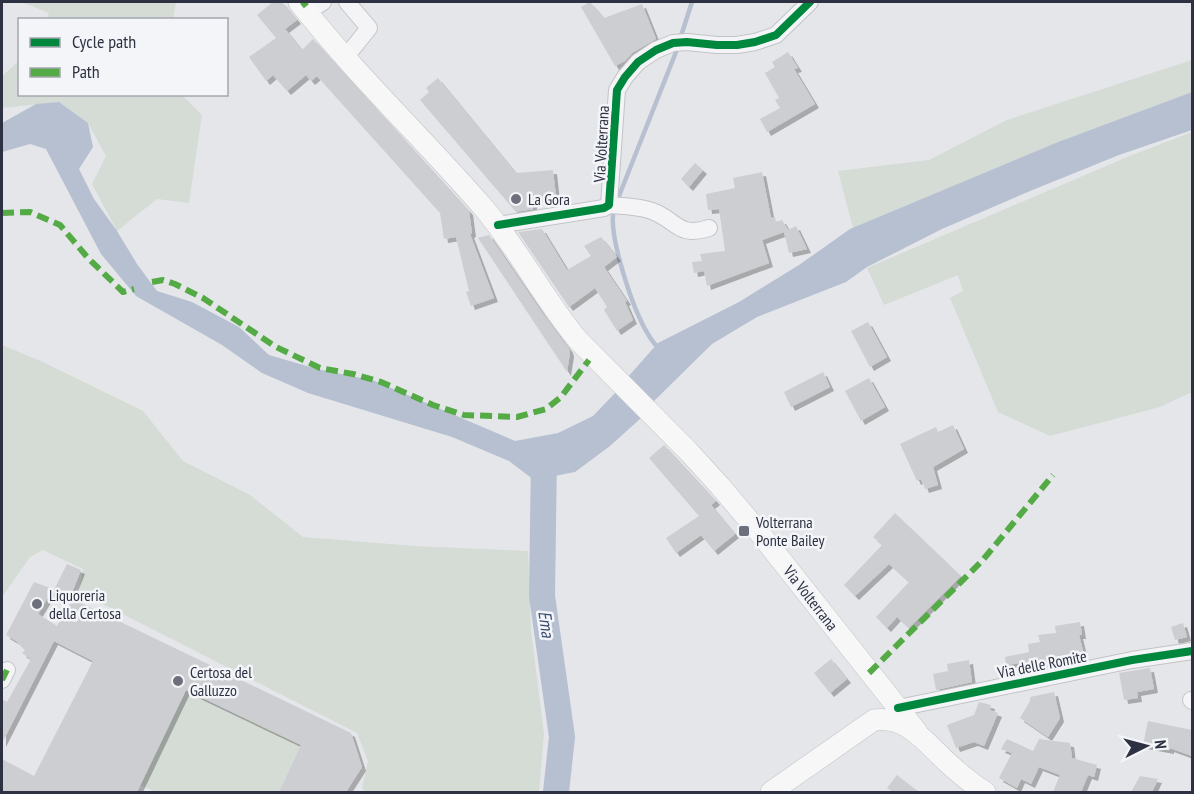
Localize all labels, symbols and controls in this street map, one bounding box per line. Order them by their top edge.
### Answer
legend [18,18,228,96]
text: Cycle path [72,30,136,53]
text: Path [72,60,100,83]
street label: Via Volterrana [589,105,613,184]
place label: La Gora [528,189,570,209]
marker: La Gora [509,192,523,206]
place label: Volterrana Ponte Bailey [755,512,824,550]
marker: Volterrana Ponte Bailey [737,524,751,538]
street label: Via Volterrana [779,561,843,635]
place label: Liquoreria della Certosa [49,585,121,623]
marker: Liquoreria della Certosa [30,597,44,611]
water label: Ema [533,609,560,640]
street label: Via delle Romite [995,646,1088,683]
place label: Certosa del Galluzzo [190,662,252,700]
marker: Certosa del Galluzzo [171,674,185,688]
north arrow [1116,716,1176,776]
text: N [1151,739,1171,750]

